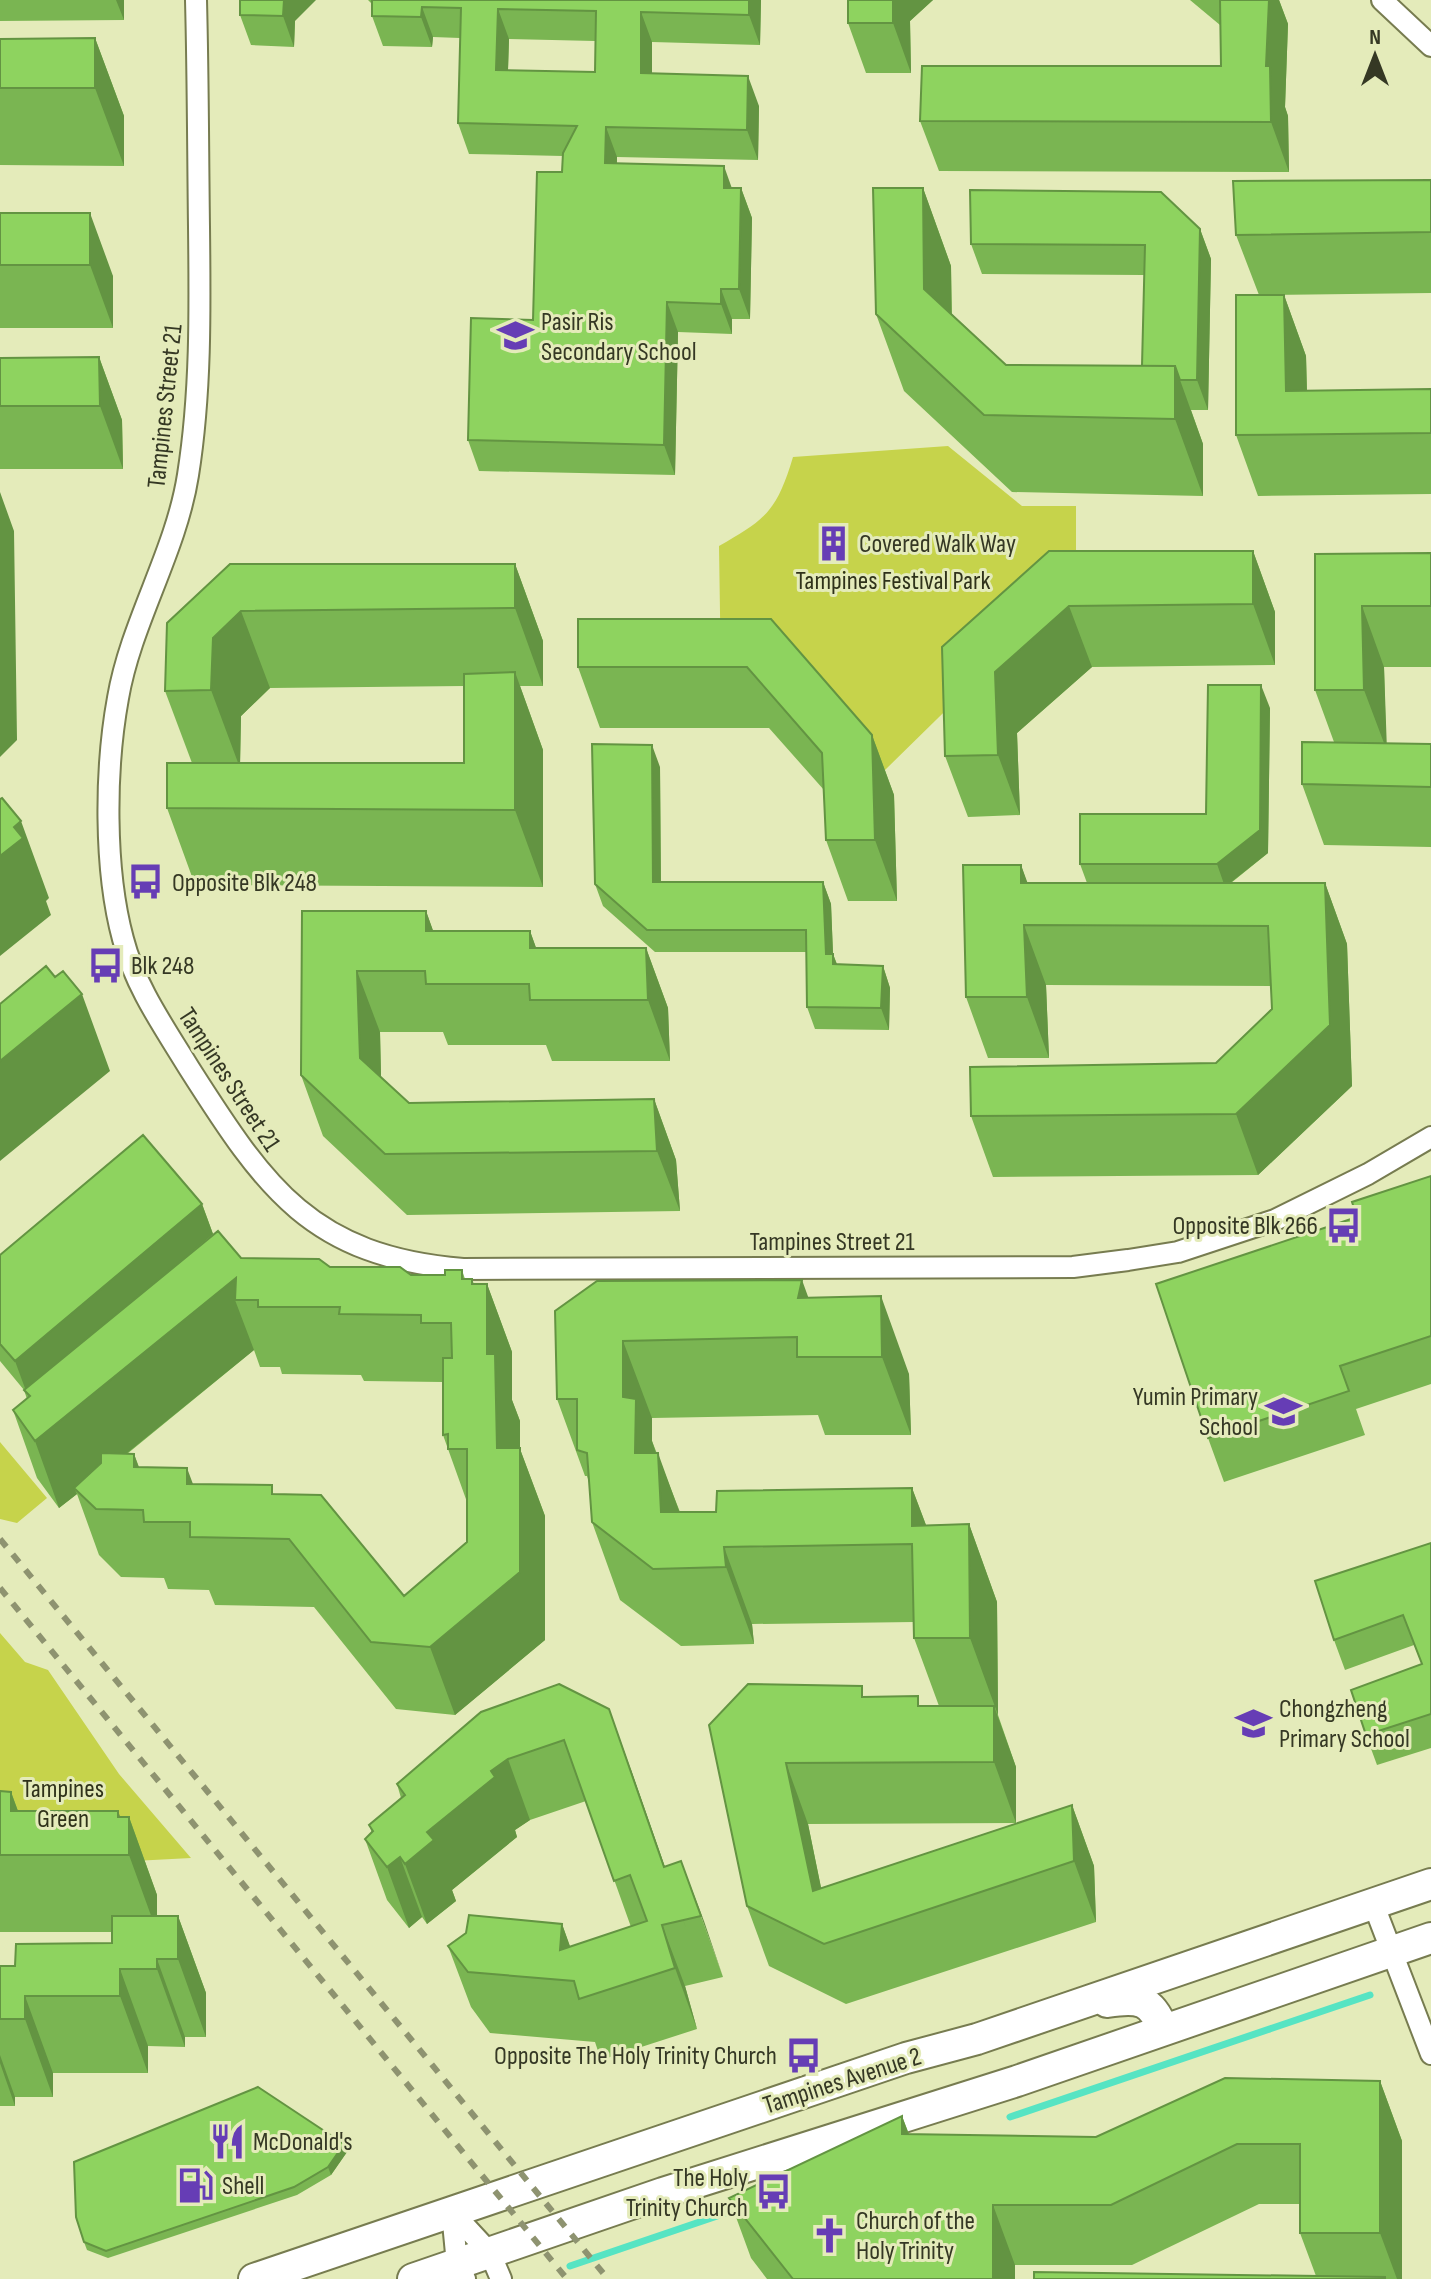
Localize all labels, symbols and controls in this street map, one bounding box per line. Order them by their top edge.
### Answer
north arrow [1335,16,1415,96]
text: N [1369,24,1381,51]
place label: Pasir Ris Secondary School [541,307,697,368]
school or university icon: Pasir Ris Secondary School [496,317,534,355]
street label: Tampines Street 21 [141,322,190,490]
building icon: Covered Walk Way [814,524,852,562]
place label: Covered Walk Way [859,529,1016,560]
park label: Tampines Festival Park [796,566,991,597]
bus stop icon: Opposite Blk 248 [127,863,165,901]
place label: Opposite Blk 248 [172,868,317,899]
bus stop icon: Blk 248 [86,946,124,984]
place label: Blk 248 [131,951,194,982]
street label: Tampines Street 21 [171,1002,287,1157]
bus stop icon: Opposite Blk 266 [1325,1206,1363,1244]
place label: Opposite Blk 266 [1172,1211,1318,1242]
street label: Tampines Street 21 [749,1227,915,1258]
place label: Yumin Primary School [1133,1382,1258,1443]
school or university icon: Yumin Primary School [1265,1392,1303,1430]
place label: Chongzheng Primary School [1279,1694,1410,1755]
school or university icon: Chongzheng Primary School [1234,1704,1272,1742]
park label: Tampines Green [22,1774,104,1835]
bus stop icon: Opposite The Holy Trinity Church [784,2036,822,2074]
place label: Opposite The Holy Trinity Church [494,2041,777,2072]
street label: Tampines Avenue 2 [759,2041,926,2122]
restaurant icon: McDonald's [208,2122,246,2160]
place label: McDonald's [253,2127,353,2158]
place label: The Holy Trinity Church [626,2163,748,2224]
fuel station icon: Shell [177,2166,215,2204]
place label: Shell [222,2171,264,2202]
bus stop icon: The Holy Trinity Church [755,2173,793,2211]
place label: Church of the Holy Trinity [856,2206,975,2267]
church icon: Church of the Holy Trinity [811,2216,849,2254]

